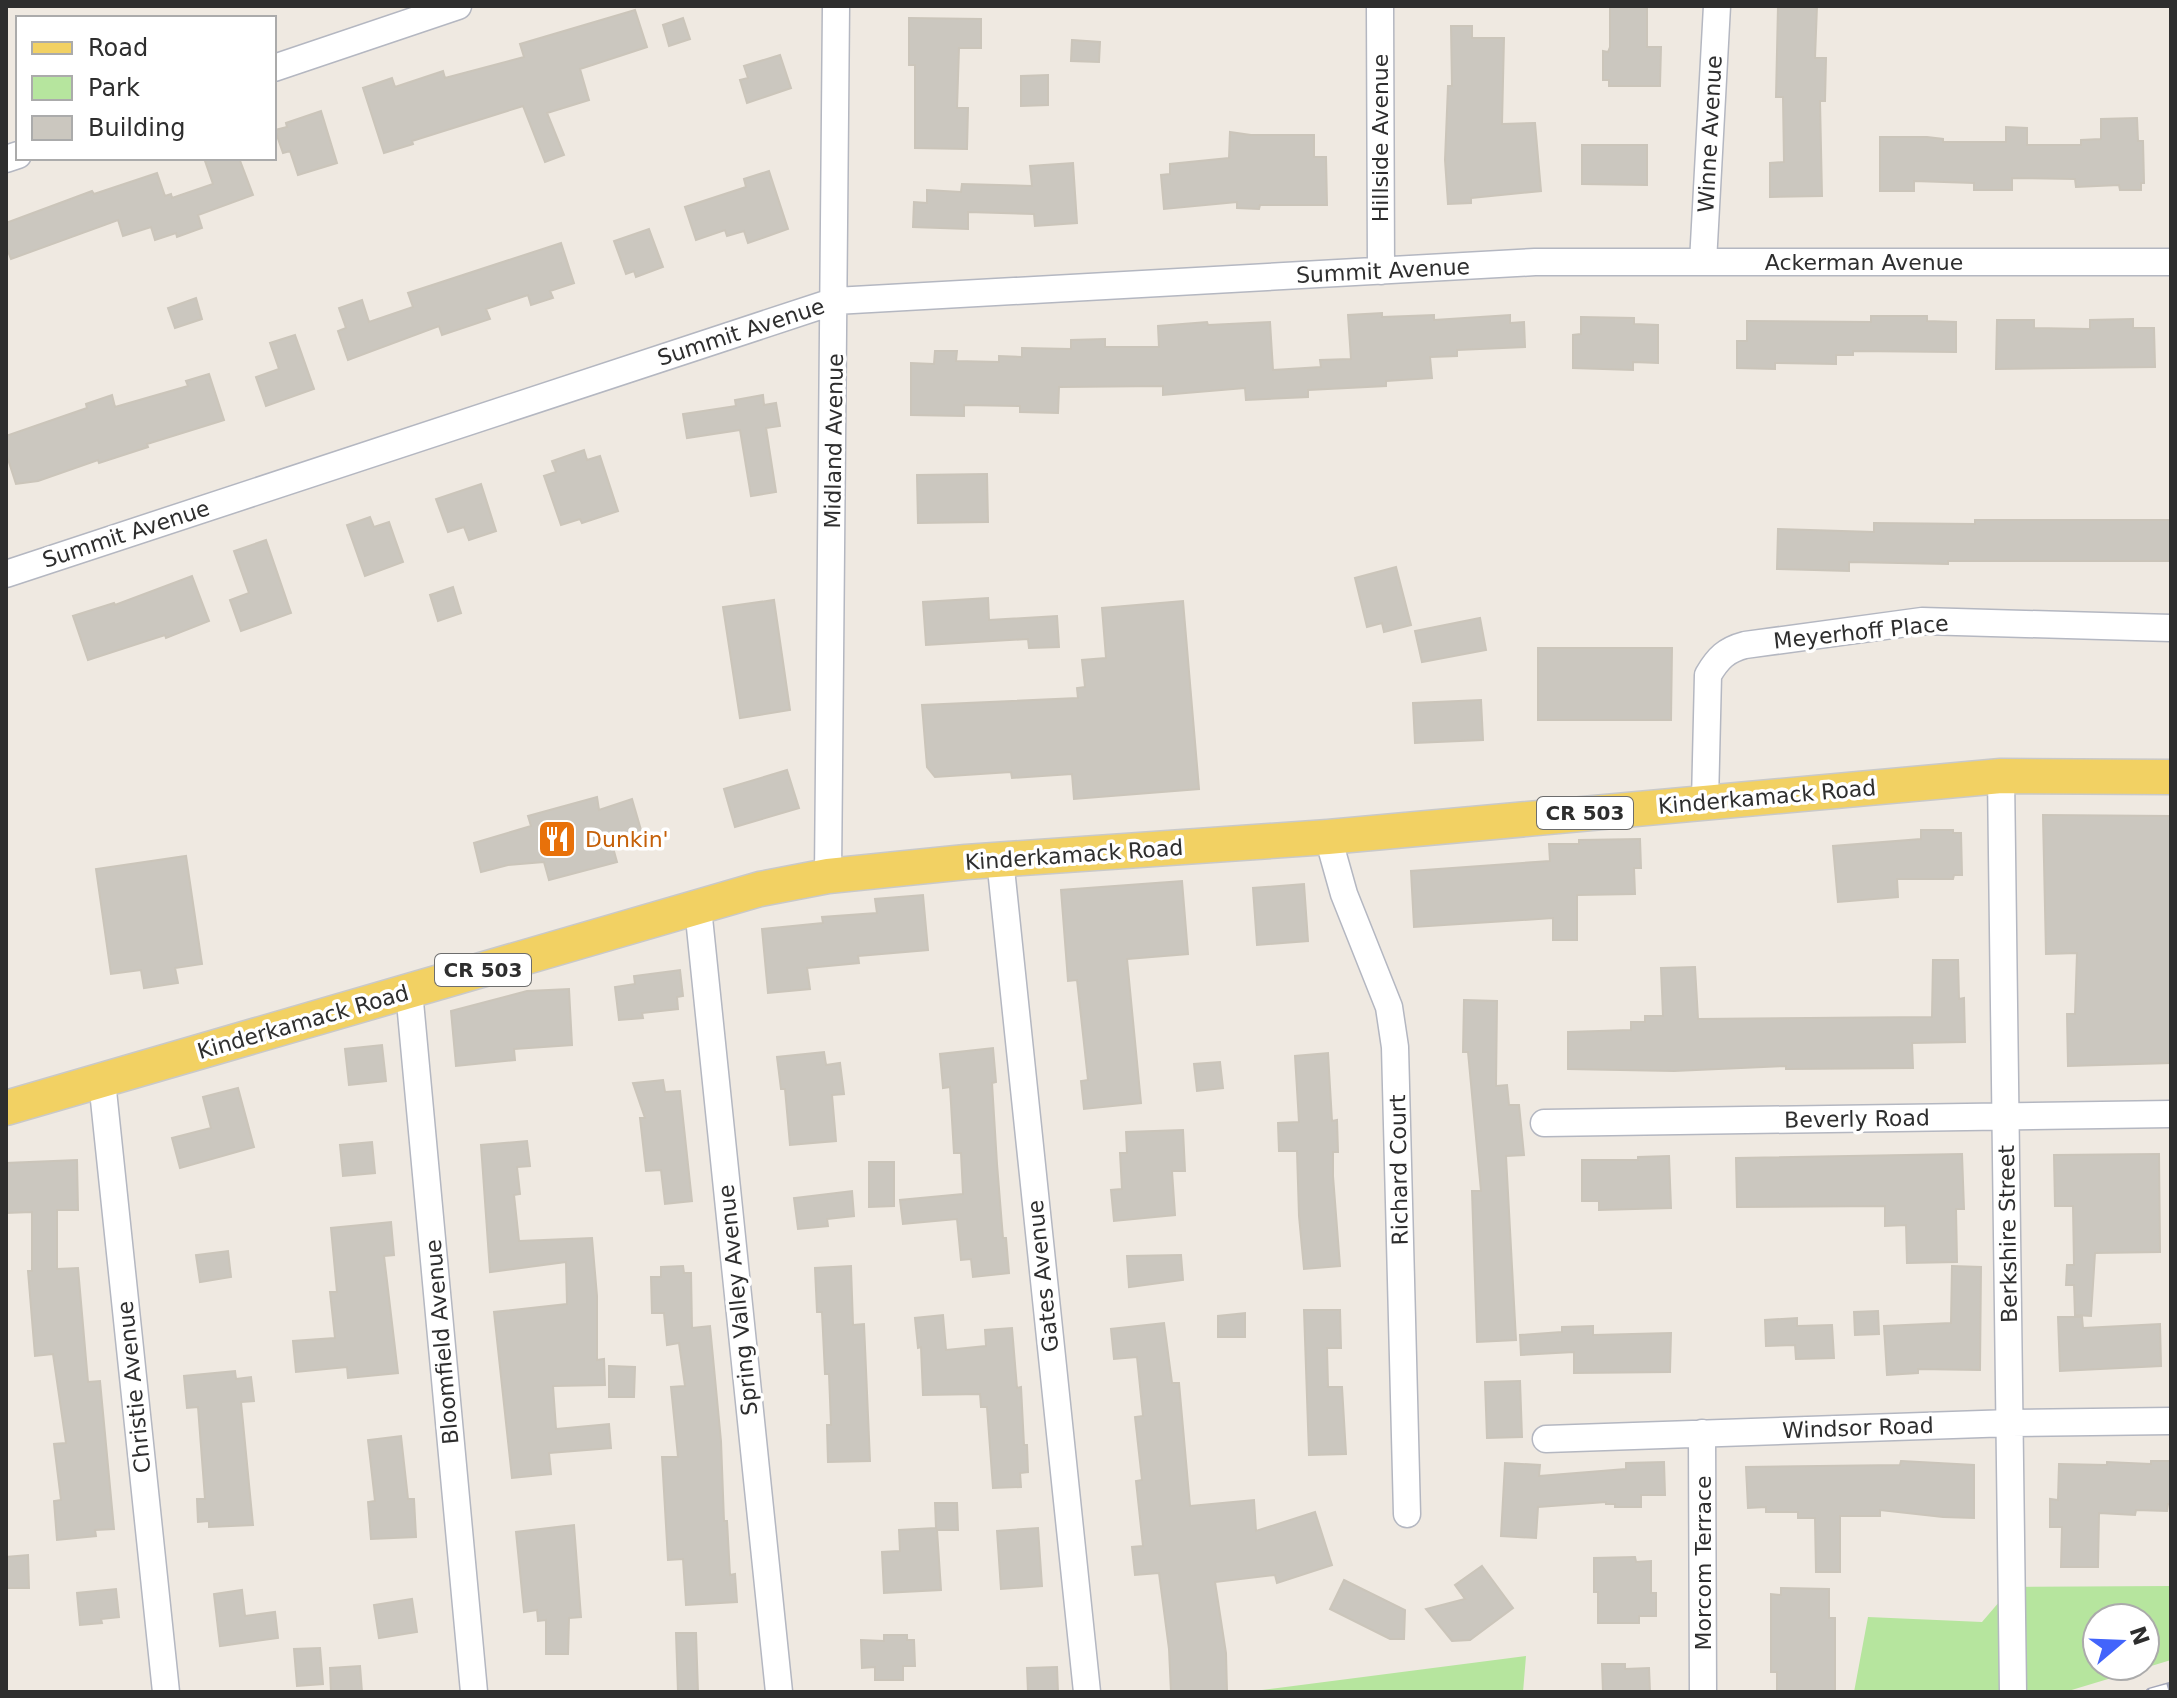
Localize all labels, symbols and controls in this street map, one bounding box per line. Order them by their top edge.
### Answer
legend [16,16,276,160]
text: Road [88,34,148,62]
street label: Hillside Avenue [1368,54,1393,222]
street label: Winne Avenue [1693,55,1727,213]
text: Park [88,74,140,102]
text: Building [88,114,185,142]
street label: Ackerman Avenue [1765,250,1963,275]
street label: Summit Avenue [1295,254,1471,288]
street label: Summit Avenue [654,293,828,371]
street label: Midland Avenue [820,353,848,529]
street label: Summit Avenue [39,495,213,573]
street label: Meyerhoff Place [1772,610,1950,654]
street label: Kinderkamack Road [1657,775,1877,819]
road number: CR 503 [1537,797,1633,829]
restaurant icon: Dunkin' [536,818,578,860]
place label: Dunkin' [585,827,669,852]
street label: Kinderkamack Road [964,835,1184,875]
road number: CR 503 [435,954,531,986]
street label: Kinderkamack Road [194,980,412,1064]
street label: Richard Court [1385,1094,1413,1246]
street label: Beverly Road [1784,1105,1930,1133]
street label: Berkshire Street [1994,1144,2022,1323]
street label: Spring Valley Avenue [713,1183,763,1417]
street label: Gates Avenue [1023,1199,1063,1353]
street label: Bloomfield Avenue [421,1238,463,1446]
street label: Christie Avenue [113,1300,155,1474]
street label: Windsor Road [1782,1413,1934,1443]
street label: Morcom Terrace [1691,1475,1716,1651]
north arrow [2081,1602,2161,1682]
text: N [2125,1623,2154,1648]

